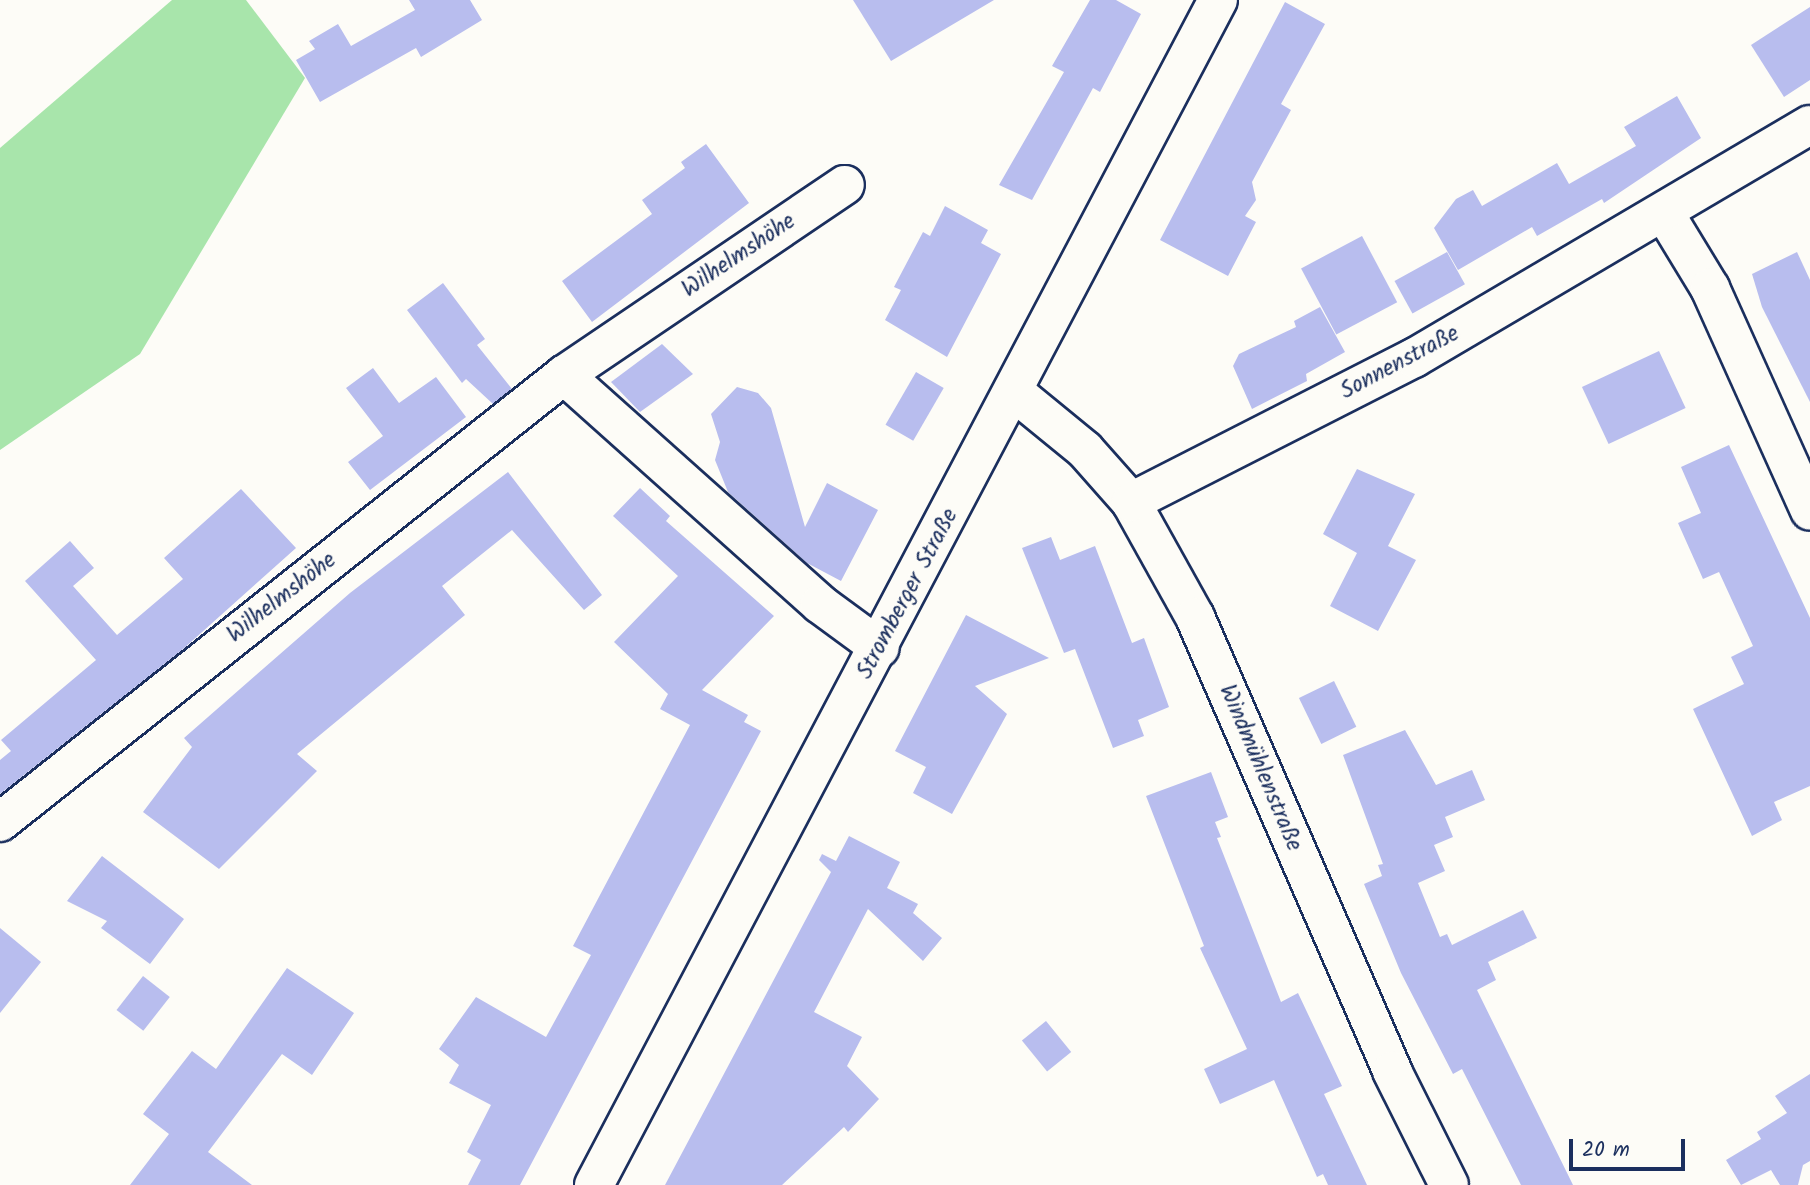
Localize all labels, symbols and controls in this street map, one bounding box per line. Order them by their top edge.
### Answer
street label: Wilhelmshöhe [677,208,801,304]
street label: Sonnenstraße [1336,320,1464,406]
street label: Stromberger Straße [851,504,965,684]
street label: Wilhelmshöhe [222,547,342,649]
street label: Windmühlenstraße [1213,681,1307,855]
scale bar [1572,1126,1688,1170]
text: 20 m [1582,1134,1630,1167]

